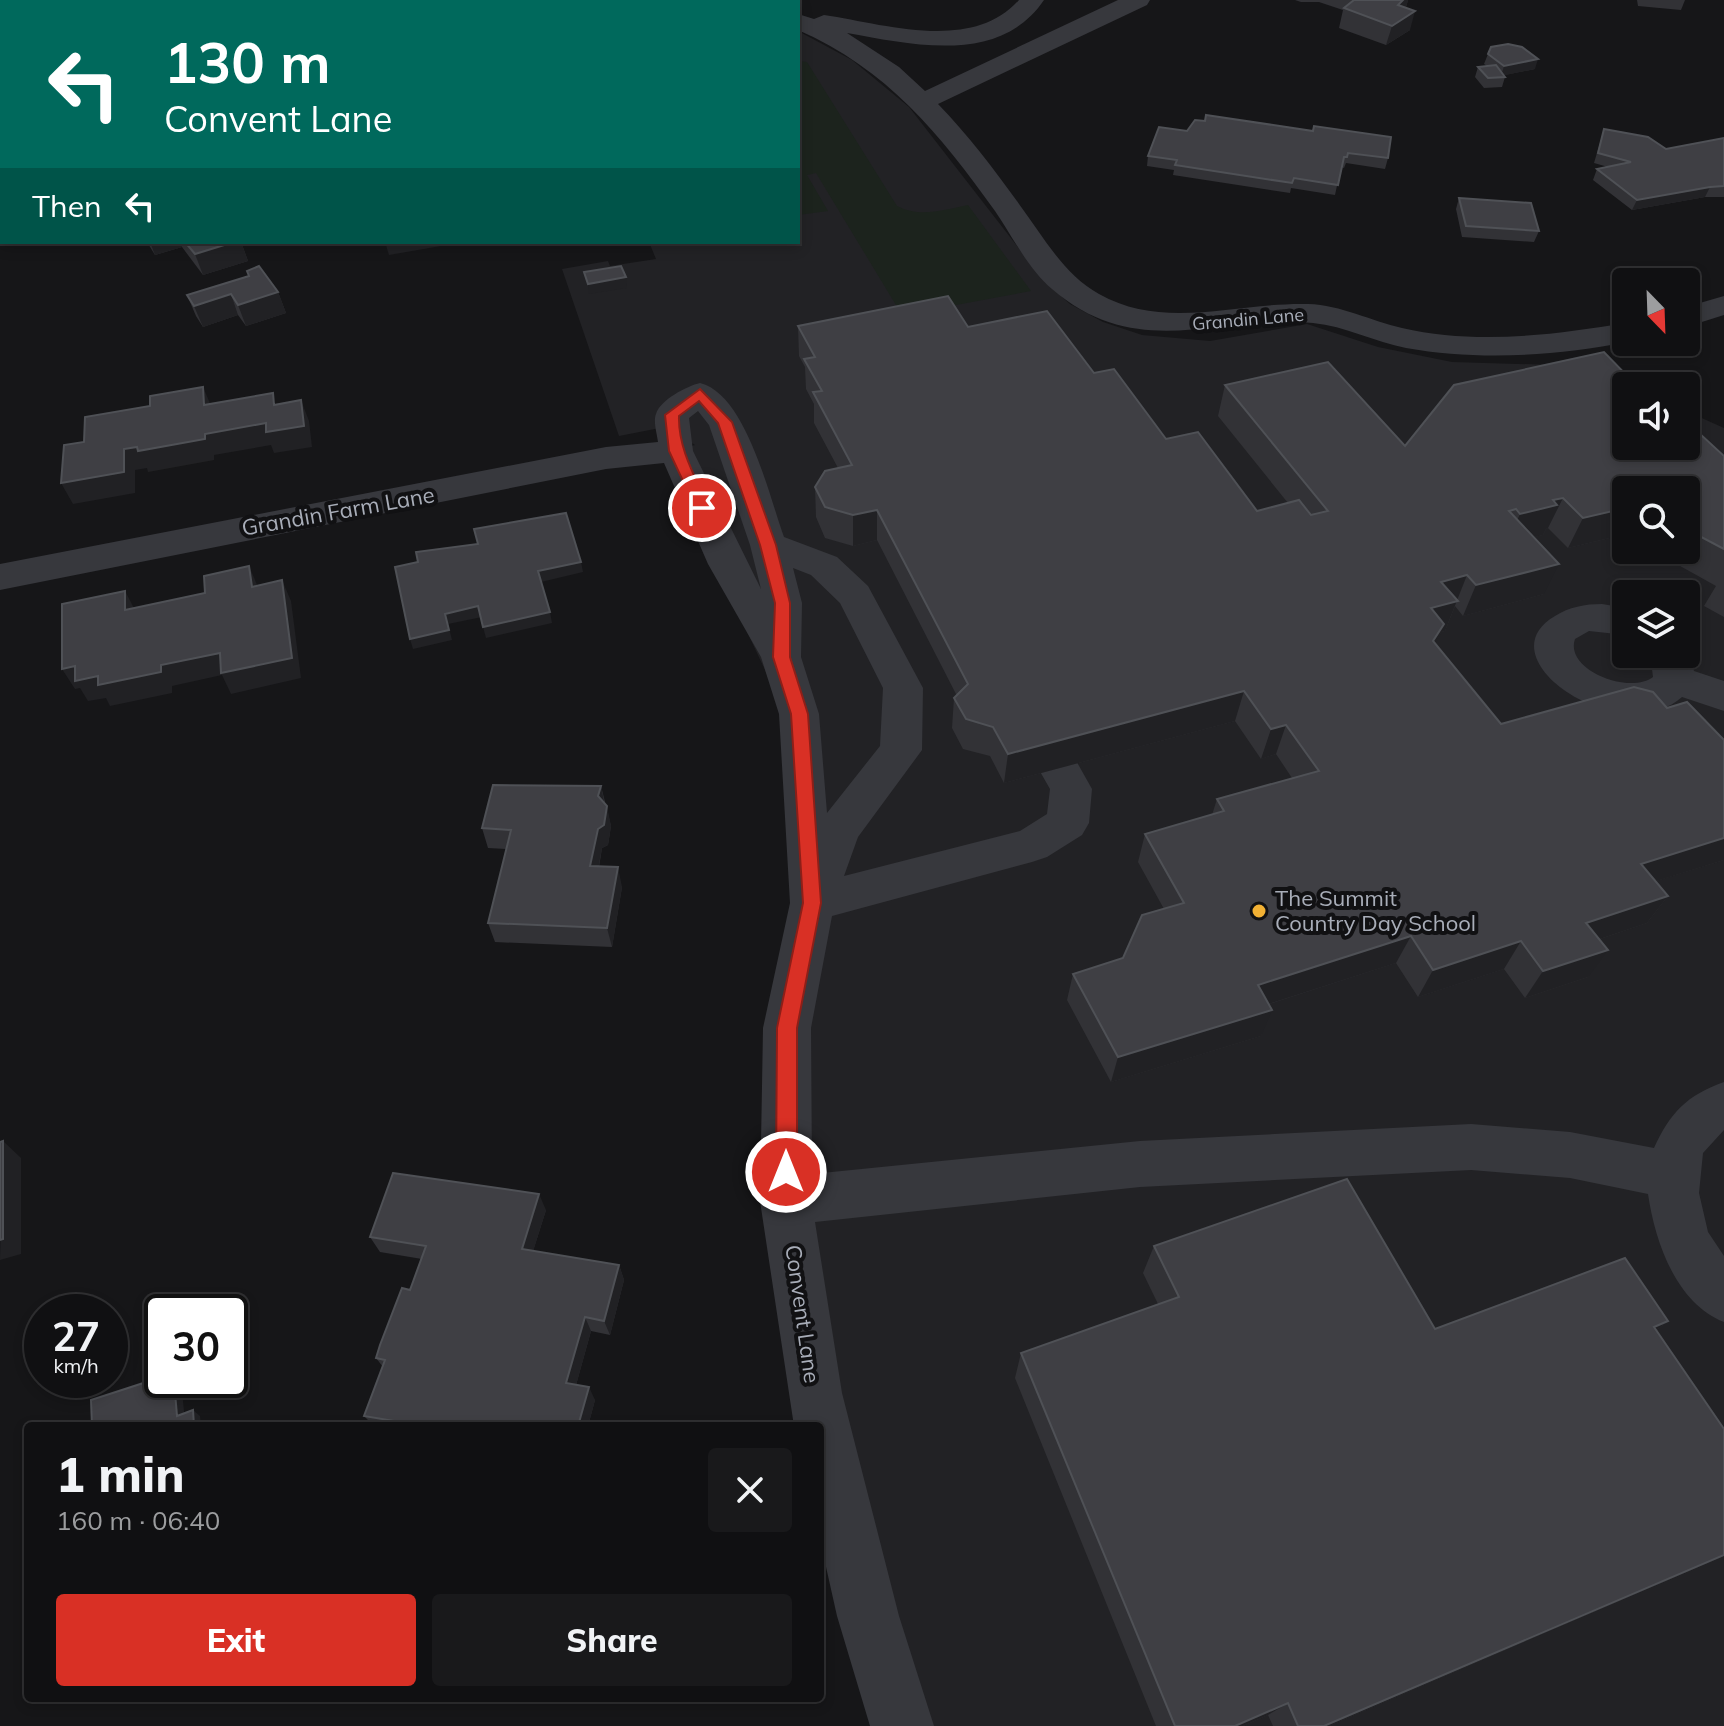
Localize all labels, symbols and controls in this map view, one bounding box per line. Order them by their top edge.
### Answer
text: 130 m [164,27,331,97]
icon: left [32,32,136,136]
text: Convent Lane [164,96,392,141]
icon: left [118,184,162,228]
text: Then [32,187,102,225]
north arrow [1612,268,1700,356]
map controls [1612,268,1700,668]
street label: Grandin Lane [1191,303,1305,335]
button: sound [1612,372,1700,460]
pin [668,474,736,542]
button: search [1612,476,1700,564]
street label: Grandin Farm Lane [239,480,437,542]
icon: arrive [680,486,724,530]
button: layers [1612,580,1700,668]
place label: The Summit Country Day School [1275,884,1476,937]
marker: The Summit Country Day School [1250,902,1268,920]
position arrow [744,1130,828,1214]
street label: Convent Lane [779,1243,827,1385]
speed limit sign: 30 [144,1294,248,1398]
text: 27 [52,1311,100,1361]
text: km/h [53,1353,99,1378]
text: 1 min [56,1444,185,1504]
button: close [708,1448,792,1532]
text: 160 m · 06:40 [56,1504,220,1537]
button: Exit [56,1594,416,1686]
button: Share [432,1594,792,1686]

